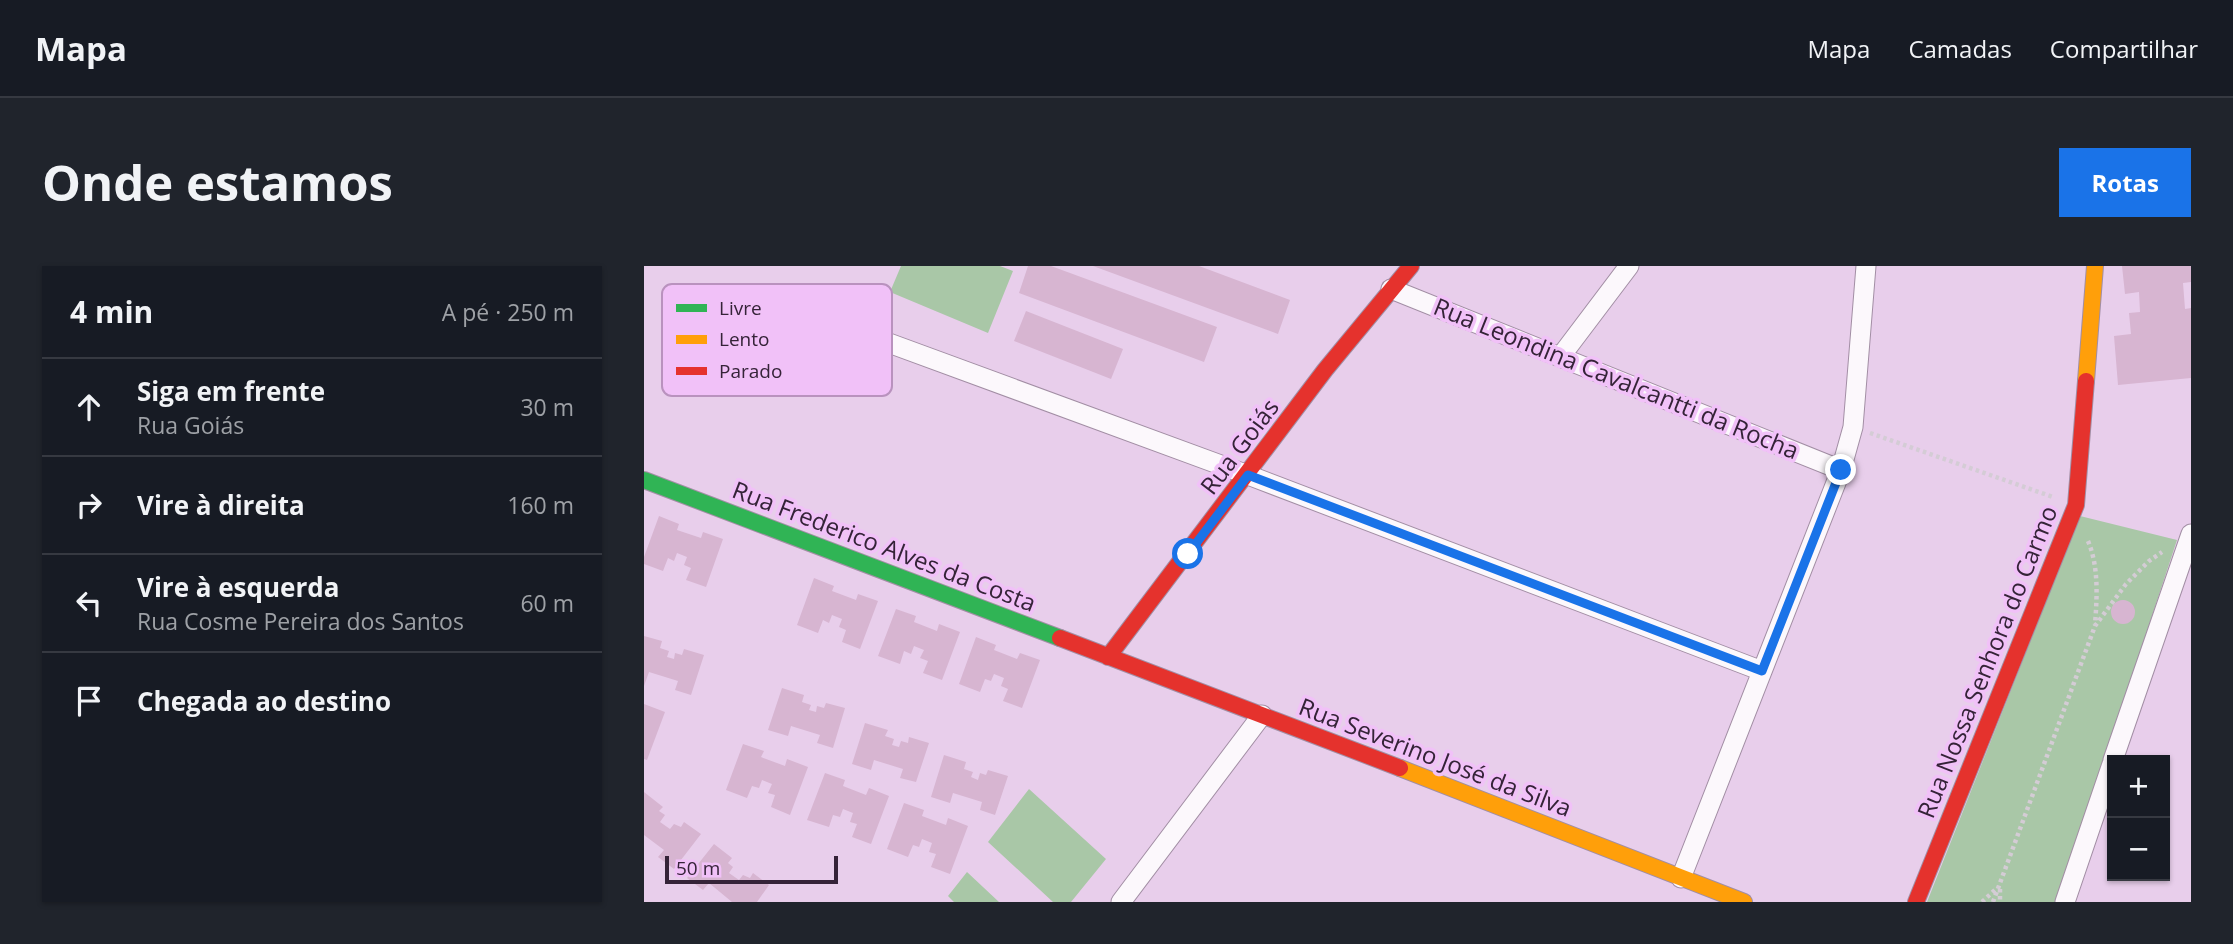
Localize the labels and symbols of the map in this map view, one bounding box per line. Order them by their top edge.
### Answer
legend [662,284,892,396]
street label: Rua Leondina Cavalcantti da Rocha [1429,289,1804,466]
text: Livre [719,295,762,321]
text: Lento [719,326,769,352]
text: Parado [719,358,782,384]
street label: Rua Goiás [1192,392,1286,501]
route end [1825,454,1856,485]
street label: Rua Frederico Alves da Costa [728,472,1041,619]
street label: Rua Nossa Senhora do Carmo [1909,500,2065,823]
route start [1172,538,1203,569]
street label: Rua Severino José da Silva [1295,689,1577,824]
scale bar [665,853,838,885]

